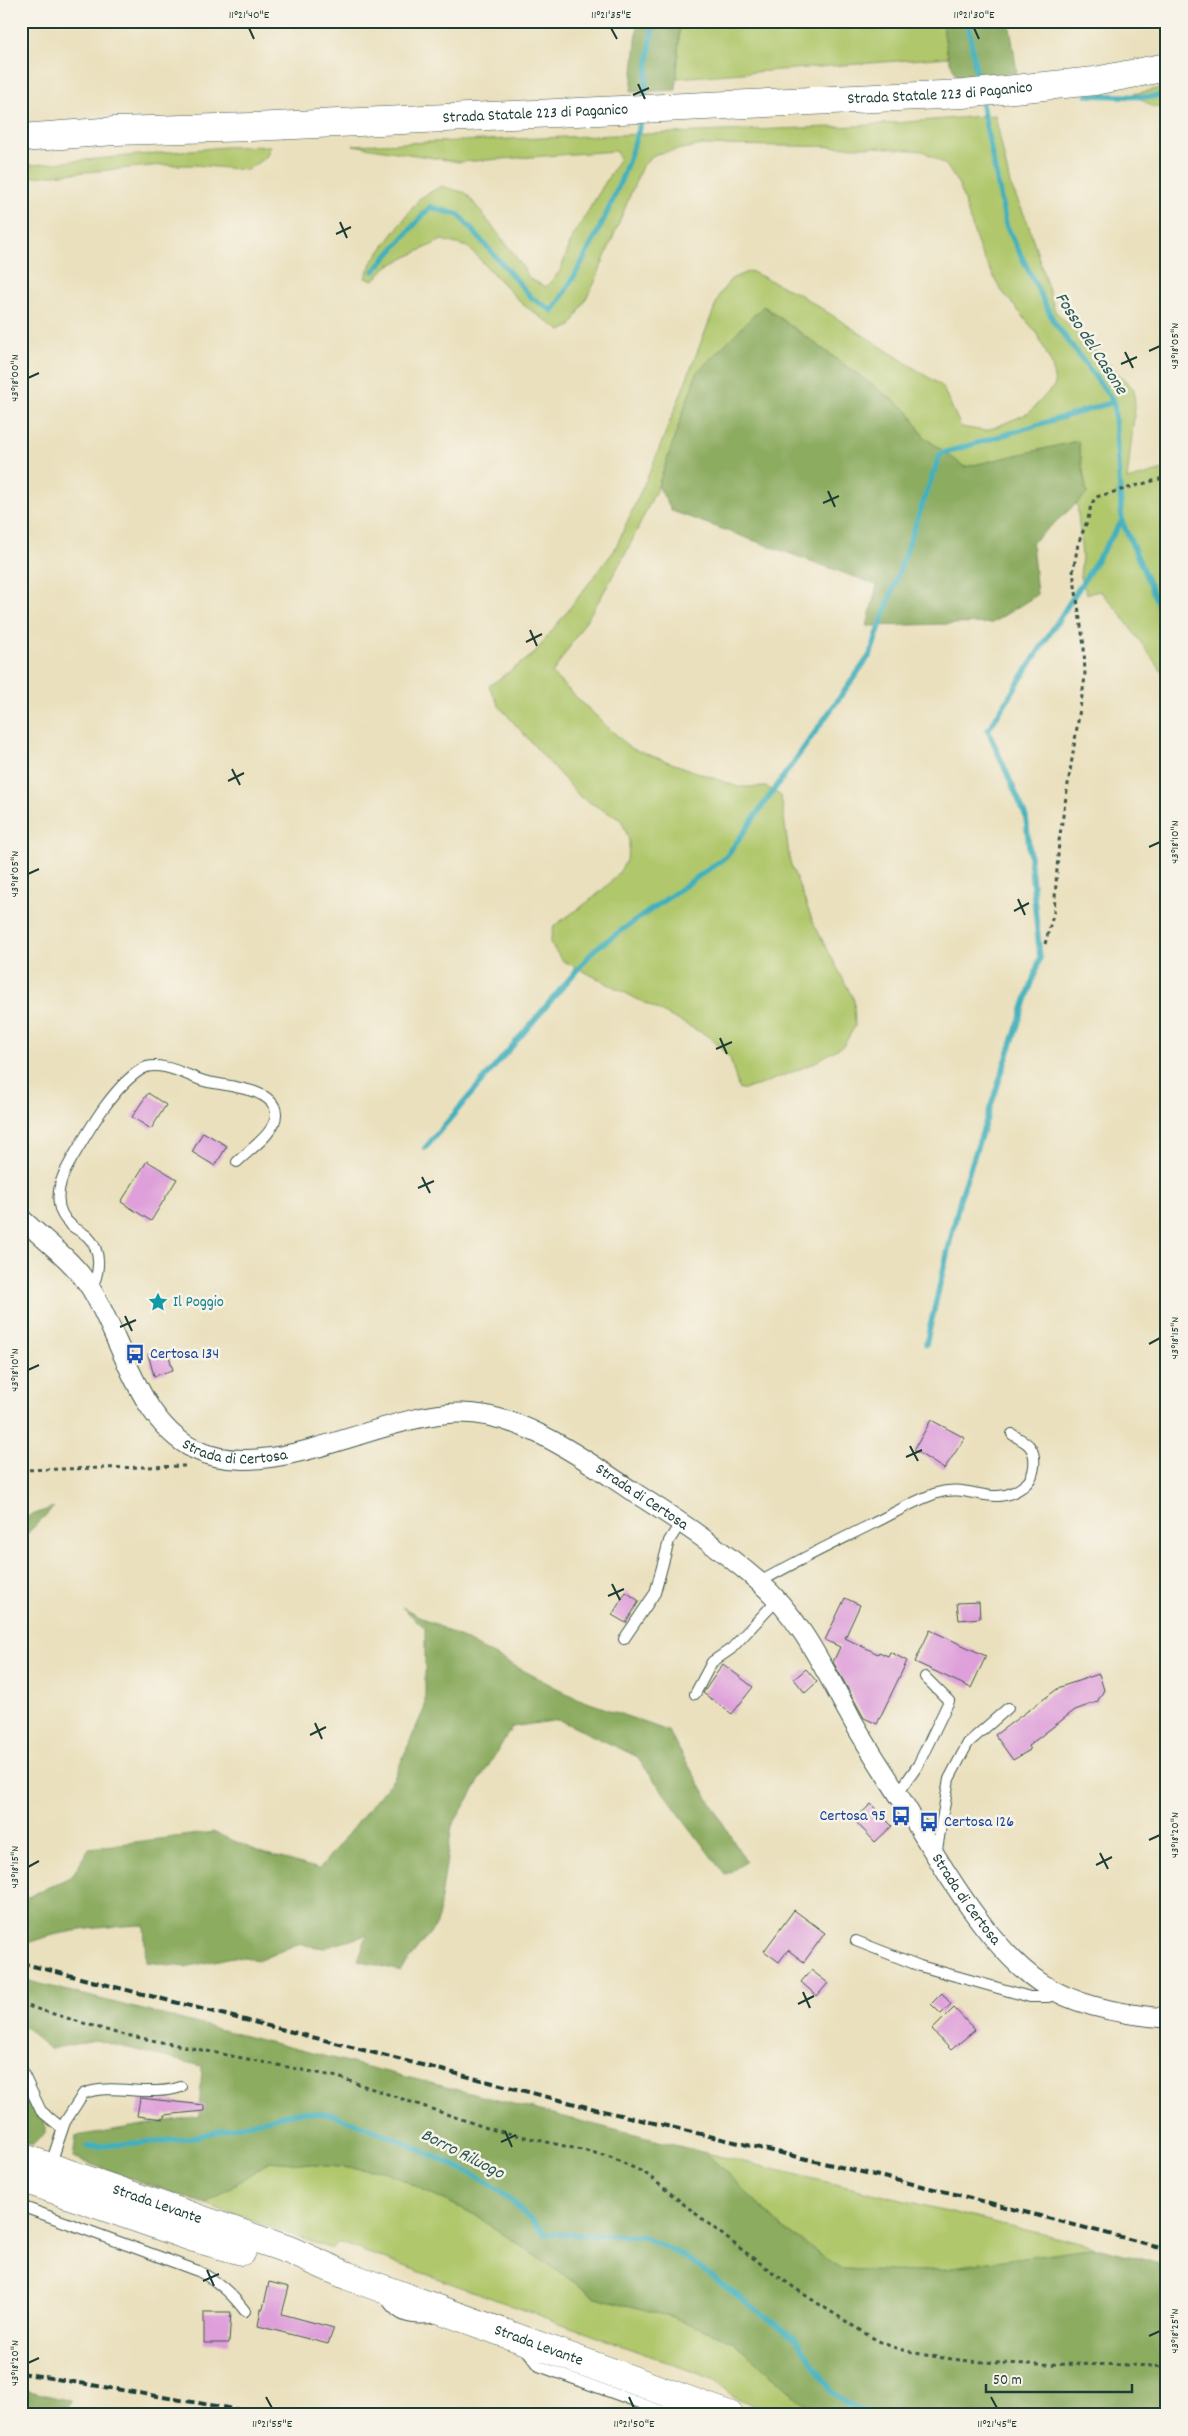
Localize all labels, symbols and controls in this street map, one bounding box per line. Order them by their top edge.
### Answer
text: 11°21'40"E [229,7,270,24]
text: 11°21'35"E [591,7,632,24]
text: 11°21'30"E [954,7,995,24]
street label: Strada Statale 223 di Paganico [847,76,1034,111]
street label: Strada Statale 223 di Paganico [442,98,629,130]
water label: Fosso del Casone [1048,288,1133,401]
text: 43°18'05"N [1167,323,1184,369]
text: 43°18'00"N [7,354,24,402]
text: 43°18'10"N [1167,820,1184,864]
text: 43°18'05"N [7,851,24,897]
place icon: Il Poggio [147,1291,169,1313]
place label: Il Poggio [173,1291,224,1314]
text: 43°18'15"N [1167,1317,1184,1359]
bus stop icon: Certosa 134 [124,1343,146,1365]
place label: Certosa 134 [150,1343,219,1366]
text: 43°18'10"N [7,1348,24,1392]
street label: Strada di Certosa [177,1433,290,1471]
street label: Strada di Certosa [591,1458,693,1536]
place label: Certosa 95 [819,1805,886,1828]
bus stop icon: Certosa 95 [890,1805,912,1827]
bus stop icon: Certosa 126 [918,1811,940,1833]
place label: Certosa 126 [944,1811,1014,1834]
text: 43°18'20"N [1167,1812,1184,1858]
text: 43°18'15"N [7,1846,24,1888]
street label: Strada di Certosa [926,1849,1007,1951]
water label: Borro Riluogo [416,2123,509,2187]
street label: Strada Levante [109,2178,205,2230]
text: 43°18'25"N [1167,2308,1184,2353]
street label: Strada Levante [491,2319,586,2372]
text: 43°18'20"N [7,2340,24,2386]
scale bar [986,2361,1132,2393]
text: 50 m [993,2370,1022,2392]
text: 11°21'55"E [252,2416,293,2433]
text: 11°21'50"E [613,2416,655,2433]
text: 11°21'45"E [977,2416,1017,2433]

